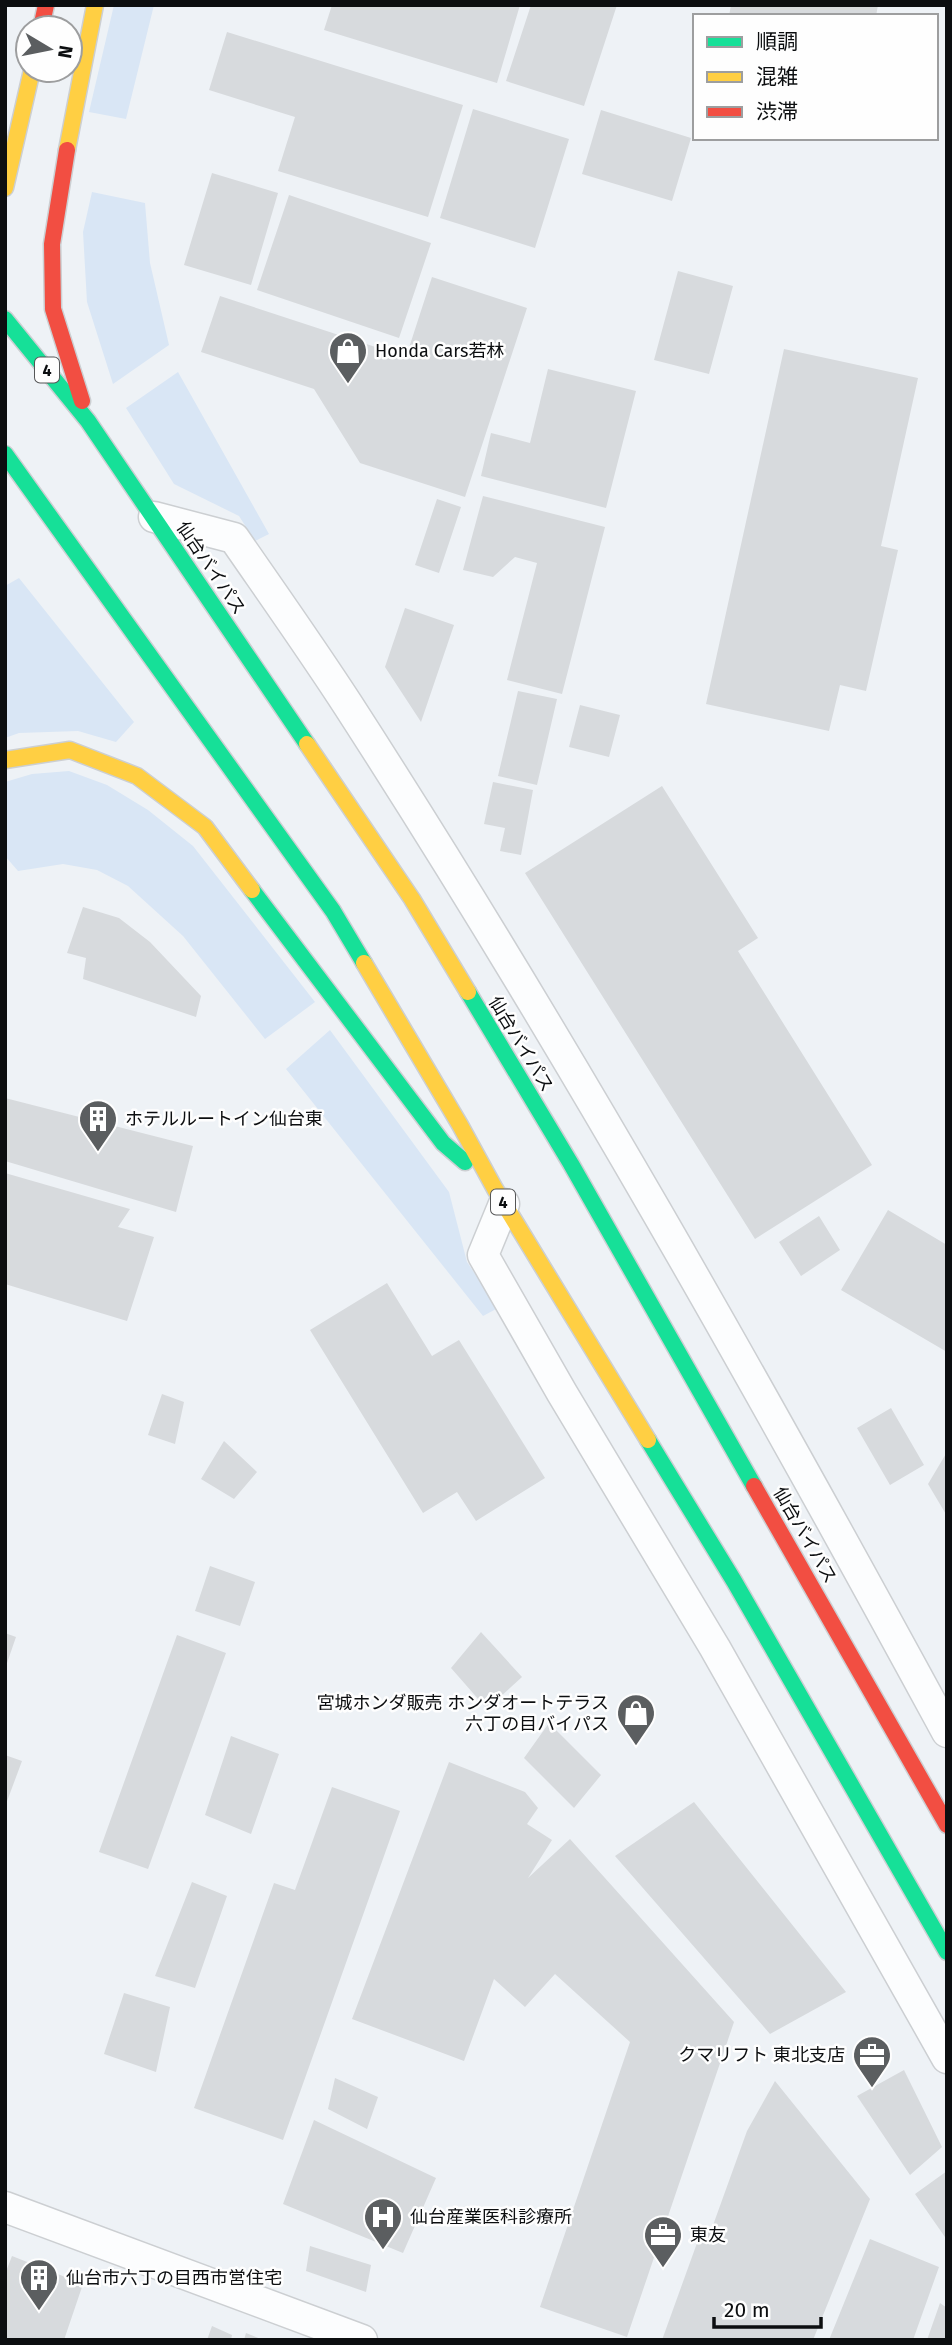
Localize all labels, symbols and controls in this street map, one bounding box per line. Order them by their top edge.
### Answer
north arrow [14,14,84,84]
legend [693,14,938,140]
text: 順調 [756,29,798,55]
text: N [53,44,78,60]
text: 混雑 [756,64,798,90]
text: 渋滞 [756,99,798,125]
shop icon: Honda Cars若林 [327,330,369,385]
place label: Honda Cars若林 [375,340,504,362]
road number: 4 [35,358,59,382]
street label: 仙台バイパス [172,517,250,619]
street label: 仙台バイパス [484,992,558,1096]
building icon: ホテルルートイン仙台東 [77,1098,119,1153]
place label: ホテルルートイン仙台東 [125,1108,323,1130]
road number: 4 [491,1190,515,1214]
street label: 仙台バイパス [769,1483,841,1587]
place label: 宮城ホンダ販売 ホンダオートテラス 六丁の目バイパス [317,1692,609,1735]
shop icon: 宮城ホンダ販売 ホンダオートテラス 六丁の目バイパス [615,1692,657,1747]
office icon: クマリフト 東北支店 [851,2034,893,2089]
place label: クマリフト 東北支店 [678,2044,845,2066]
hospital icon: 仙台産業医科診療所 [362,2196,404,2251]
place label: 仙台産業医科診療所 [410,2206,572,2228]
office icon: 東友 [642,2214,684,2269]
place label: 東友 [690,2224,726,2246]
building icon: 仙台市六丁の目西市営住宅 [18,2257,60,2312]
place label: 仙台市六丁の目西市営住宅 [66,2267,282,2289]
scale bar [714,2286,821,2330]
text: 20 m [724,2297,770,2323]

